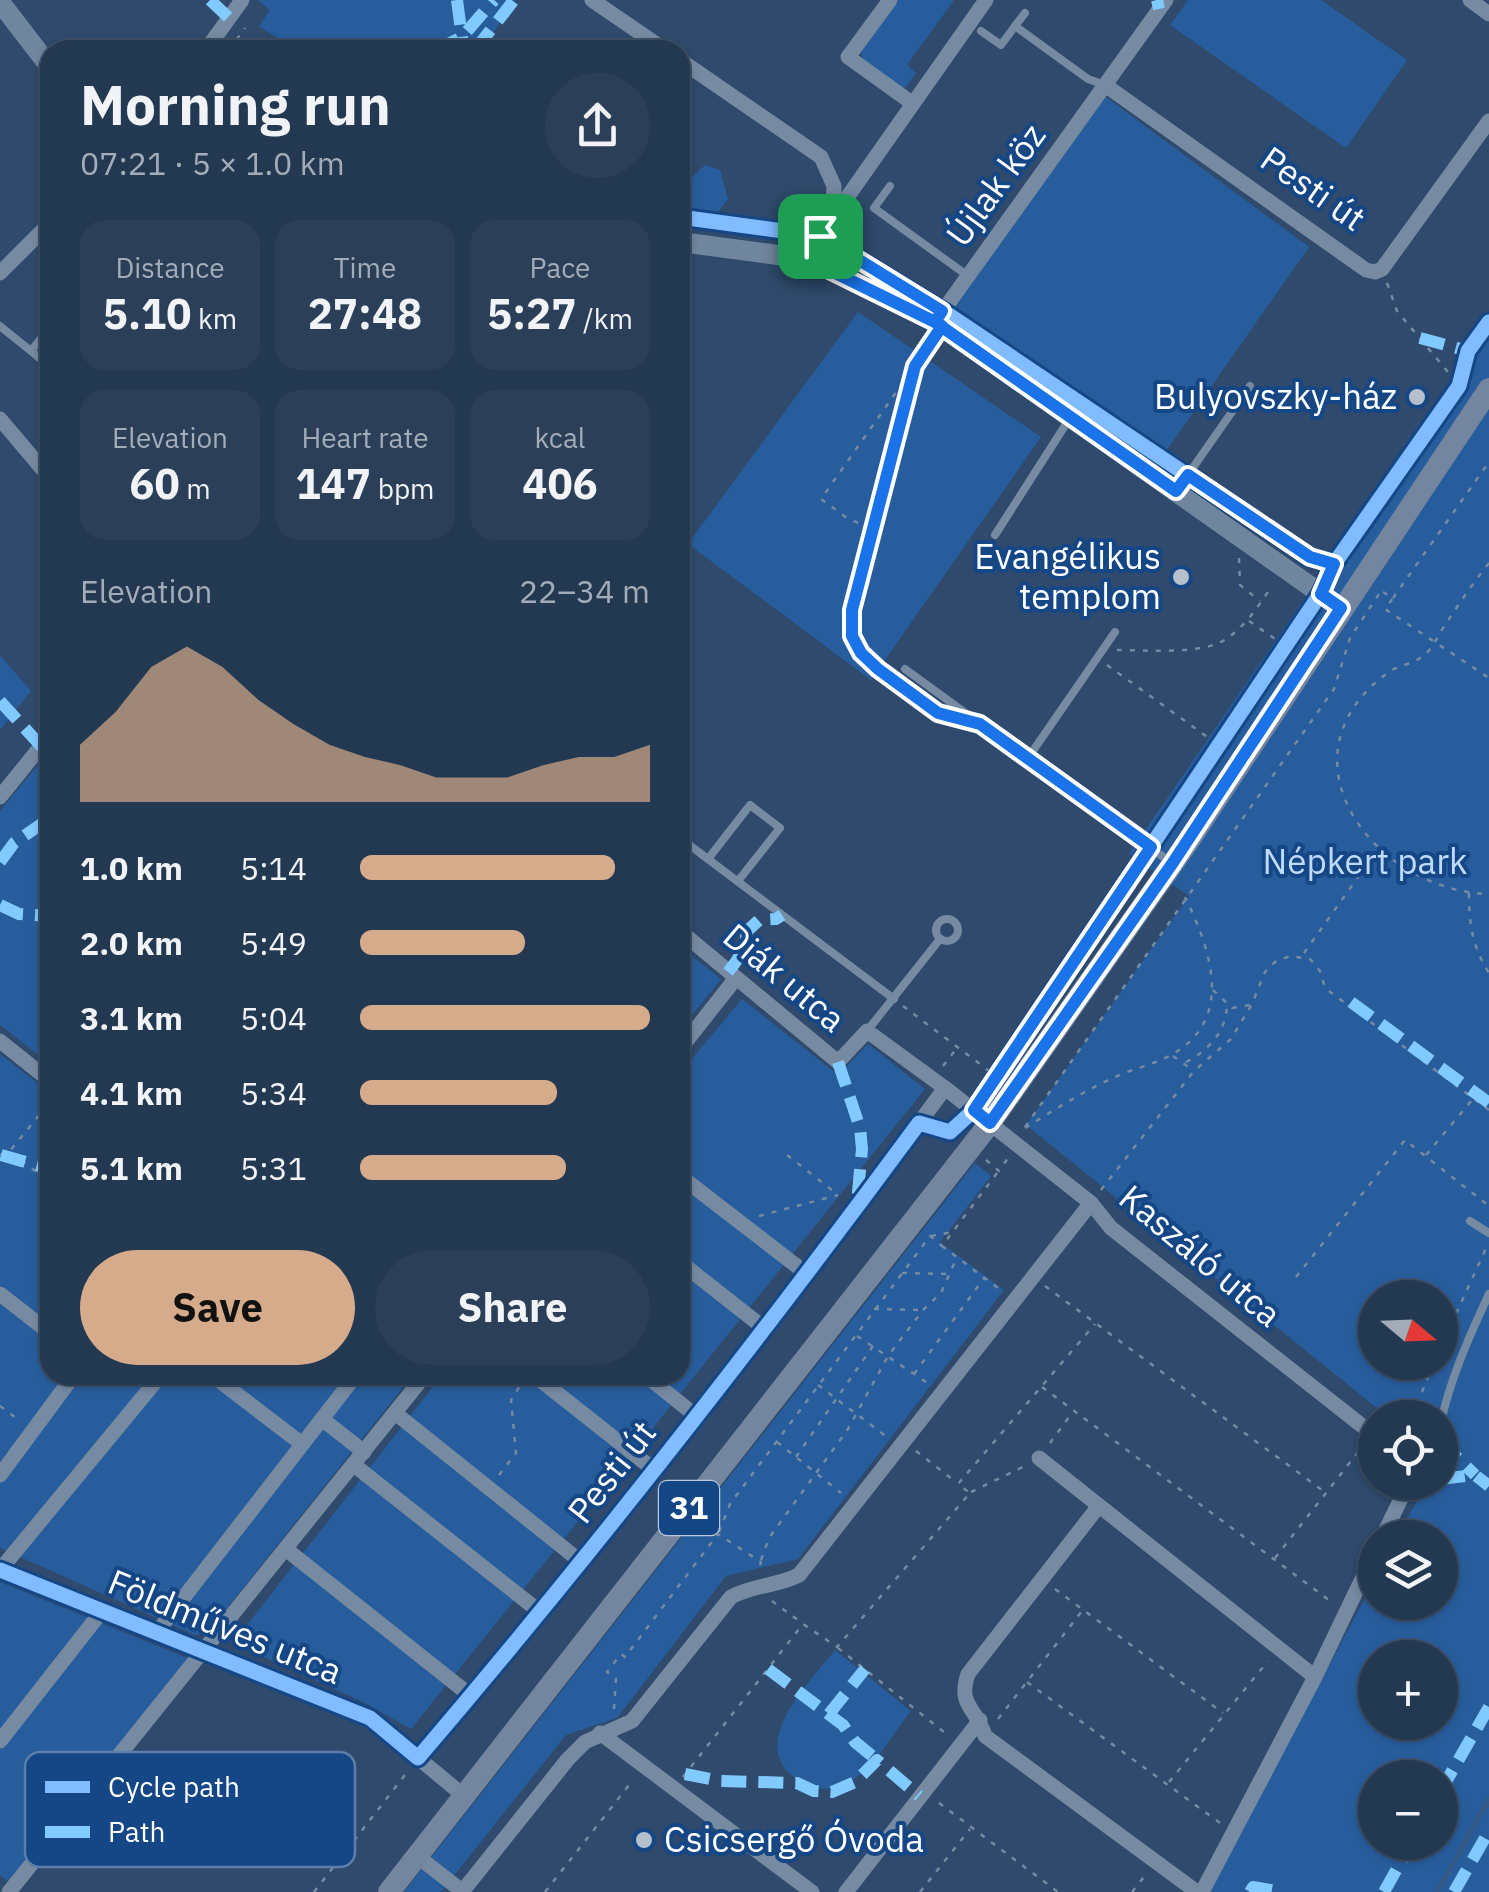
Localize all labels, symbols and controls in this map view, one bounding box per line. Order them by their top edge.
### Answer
text: Morning run [80,69,391,140]
button: share [545,73,650,178]
street label: Újlak köz [935,114,1055,255]
street label: Pesti út [1252,135,1375,241]
text: 07:21 · 5 × 1.0 km [80,142,345,184]
pin [778,194,863,279]
icon: arrive [793,209,848,264]
text: Distance [115,249,225,286]
text: Time [334,249,396,286]
text: Pace [530,249,590,286]
text: 5.10 [103,286,191,341]
text: 27:48 [308,286,422,341]
text: 5:27 [487,286,576,341]
text: km [191,300,237,337]
text: /km [576,300,633,337]
place label: Bulyovszky-ház [1154,373,1397,419]
marker: Bulyovszky-ház [1406,386,1428,408]
text: Elevation [112,419,228,456]
text: Heart rate [301,419,429,456]
text: kcal [535,419,585,456]
text: 60 [129,456,180,511]
text: 147 [295,456,371,511]
text: 406 [522,456,598,511]
text: m [180,470,211,507]
text: bpm [371,470,435,507]
place label: Evangélikus templom [974,533,1161,619]
marker: Evangélikus templom [1170,566,1192,588]
text: Elevation [80,570,213,612]
text: 22–34 m [519,570,650,612]
park label: Népkert park [1262,838,1468,884]
text: 1.0 km [80,847,183,889]
text: 5:14 [240,847,307,889]
street label: Diák utca [714,913,855,1042]
text: 2.0 km [80,922,183,964]
text: 5:49 [240,922,307,964]
text: 3.1 km [80,997,183,1039]
text: 5:04 [240,997,307,1039]
text: 4.1 km [80,1072,183,1114]
text: 5:34 [240,1072,307,1114]
text: 5.1 km [80,1147,183,1189]
text: 5:31 [240,1147,307,1189]
street label: Kaszáló utca [1110,1174,1291,1336]
button: Save [80,1250,355,1365]
button: Share [375,1250,650,1365]
north arrow [1358,1280,1458,1380]
map controls [1358,1280,1458,1860]
button: locate [1358,1400,1458,1500]
street label: Pesti út [557,1411,666,1532]
road number: 31 [659,1481,719,1535]
button: layers [1358,1520,1458,1620]
street label: Földműves utca [102,1558,349,1694]
button: + [1358,1640,1458,1740]
legend [25,1752,355,1867]
button: − [1358,1760,1458,1860]
text: Cycle path [108,1768,240,1805]
text: Path [108,1813,165,1850]
place label: Csicsergő Óvoda [664,1816,924,1862]
marker: Csicsergő Óvoda [633,1829,655,1851]

